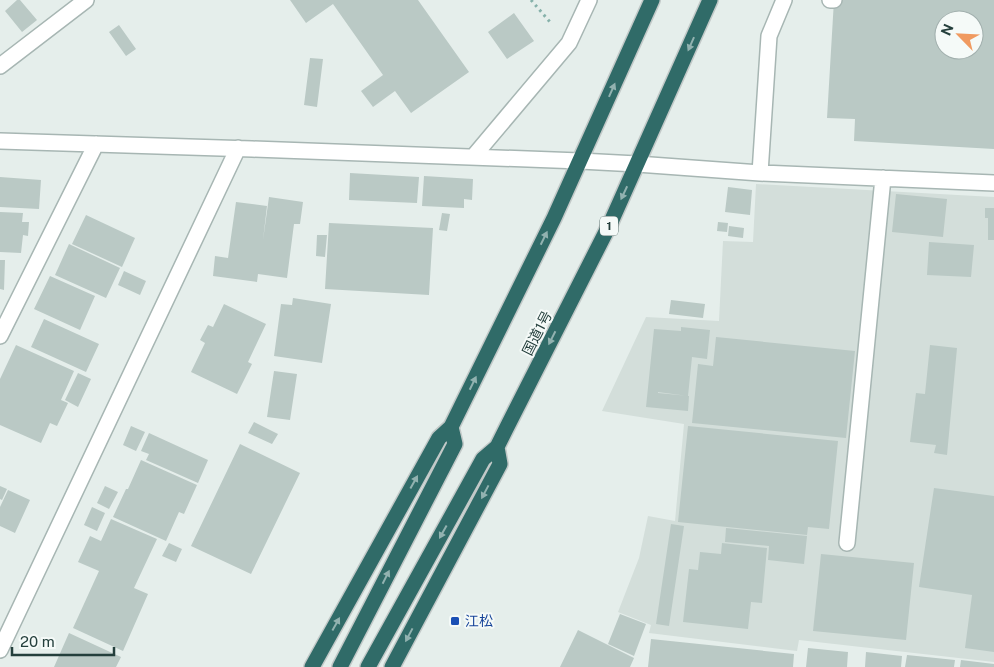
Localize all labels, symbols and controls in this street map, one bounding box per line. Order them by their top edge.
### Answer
north arrow [934,10,984,60]
text: N [938,21,957,38]
one-way arrow [686,37,695,52]
one-way arrow [609,83,617,97]
one-way arrow [620,186,628,200]
road number: 1 [600,217,618,236]
one-way arrow [540,231,548,245]
street label: 国道1号 [519,308,555,358]
one-way arrow [548,331,556,346]
one-way arrow [468,376,477,391]
one-way arrow [410,475,418,489]
one-way arrow [481,485,489,499]
one-way arrow [439,525,447,539]
one-way arrow [382,570,390,584]
place label: 江松 [465,613,493,629]
marker: 江松 [449,615,461,627]
one-way arrow [331,618,340,631]
scale bar [12,624,115,656]
one-way arrow [405,628,413,643]
text: 20 m [20,633,55,650]

